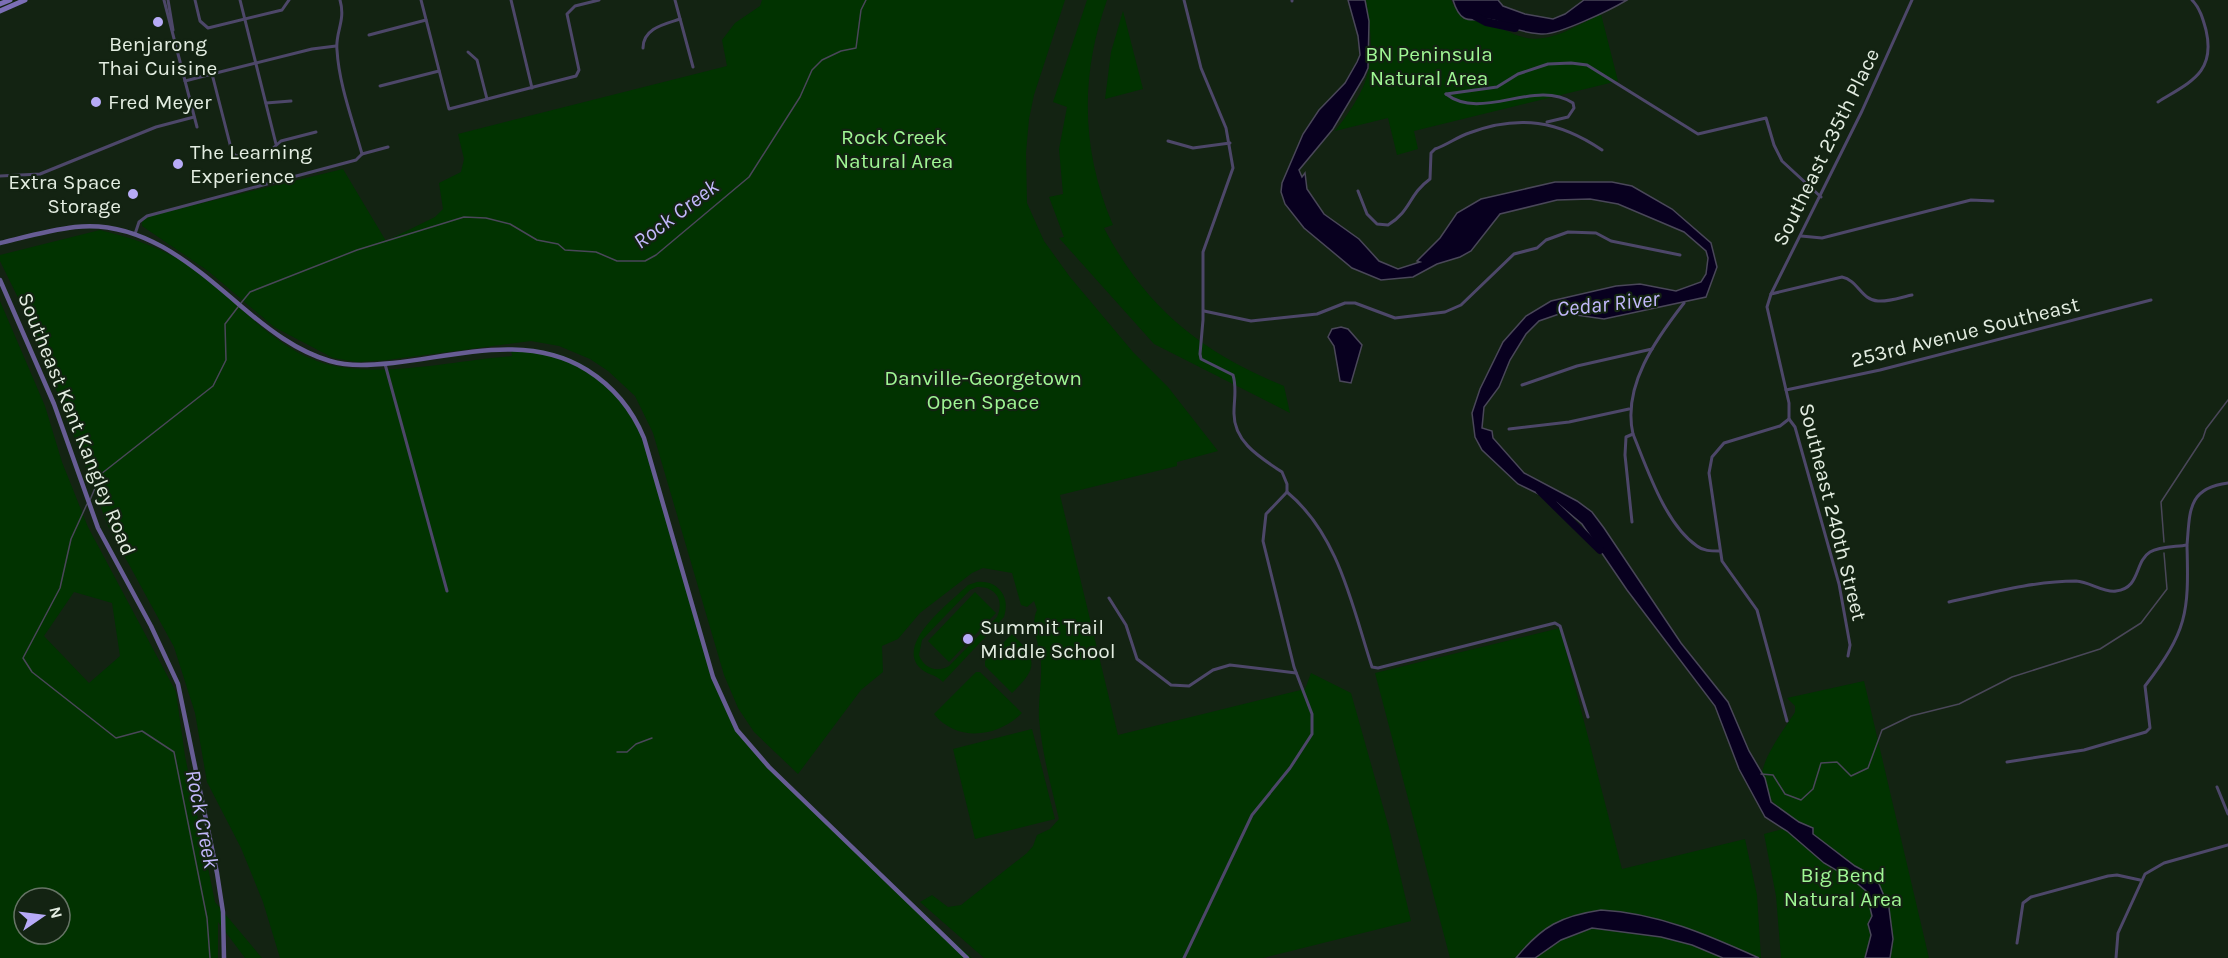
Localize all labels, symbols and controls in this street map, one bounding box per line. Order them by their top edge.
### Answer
marker: Benjarong Thai Cuisine [151,15,165,29]
place label: Benjarong Thai Cuisine [99,32,217,80]
park label: BN Peninsula Natural Area [1365,42,1493,90]
street label: Southeast 235th Place [1768,44,1884,250]
place label: Fred Meyer [108,90,212,114]
marker: Fred Meyer [89,95,103,109]
park label: Rock Creek Natural Area [835,125,953,173]
place label: The Learning Experience [190,140,312,188]
marker: The Learning Experience [171,157,185,171]
place label: Extra Space Storage [8,170,121,218]
water label: Rock Creek [628,173,725,255]
marker: Extra Space Storage [126,187,140,201]
water label: Cedar River [1555,286,1662,322]
street label: Southeast Kent Kangley Road [13,289,141,559]
street label: 253rd Avenue Southeast [1848,292,2082,372]
park label: Danville-Georgetown Open Space [884,366,1082,414]
street label: Southeast 240th Street [1794,401,1872,623]
place label: Summit Trail Middle School [980,615,1116,663]
marker: Summit Trail Middle School [961,632,975,646]
water label: Rock Creek [180,767,224,871]
park label: Big Bend Natural Area [1784,863,1902,911]
north arrow [12,886,72,946]
text: N [45,905,67,920]

